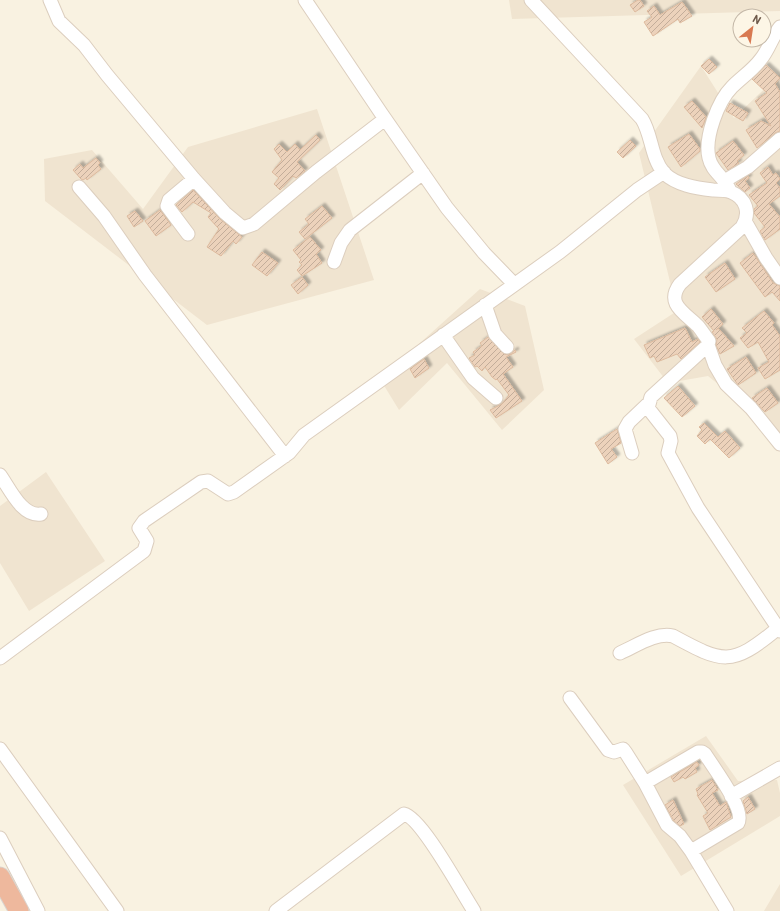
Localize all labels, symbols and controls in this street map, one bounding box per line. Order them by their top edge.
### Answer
north arrow [732,8,772,48]
text: N [751,11,764,26]

